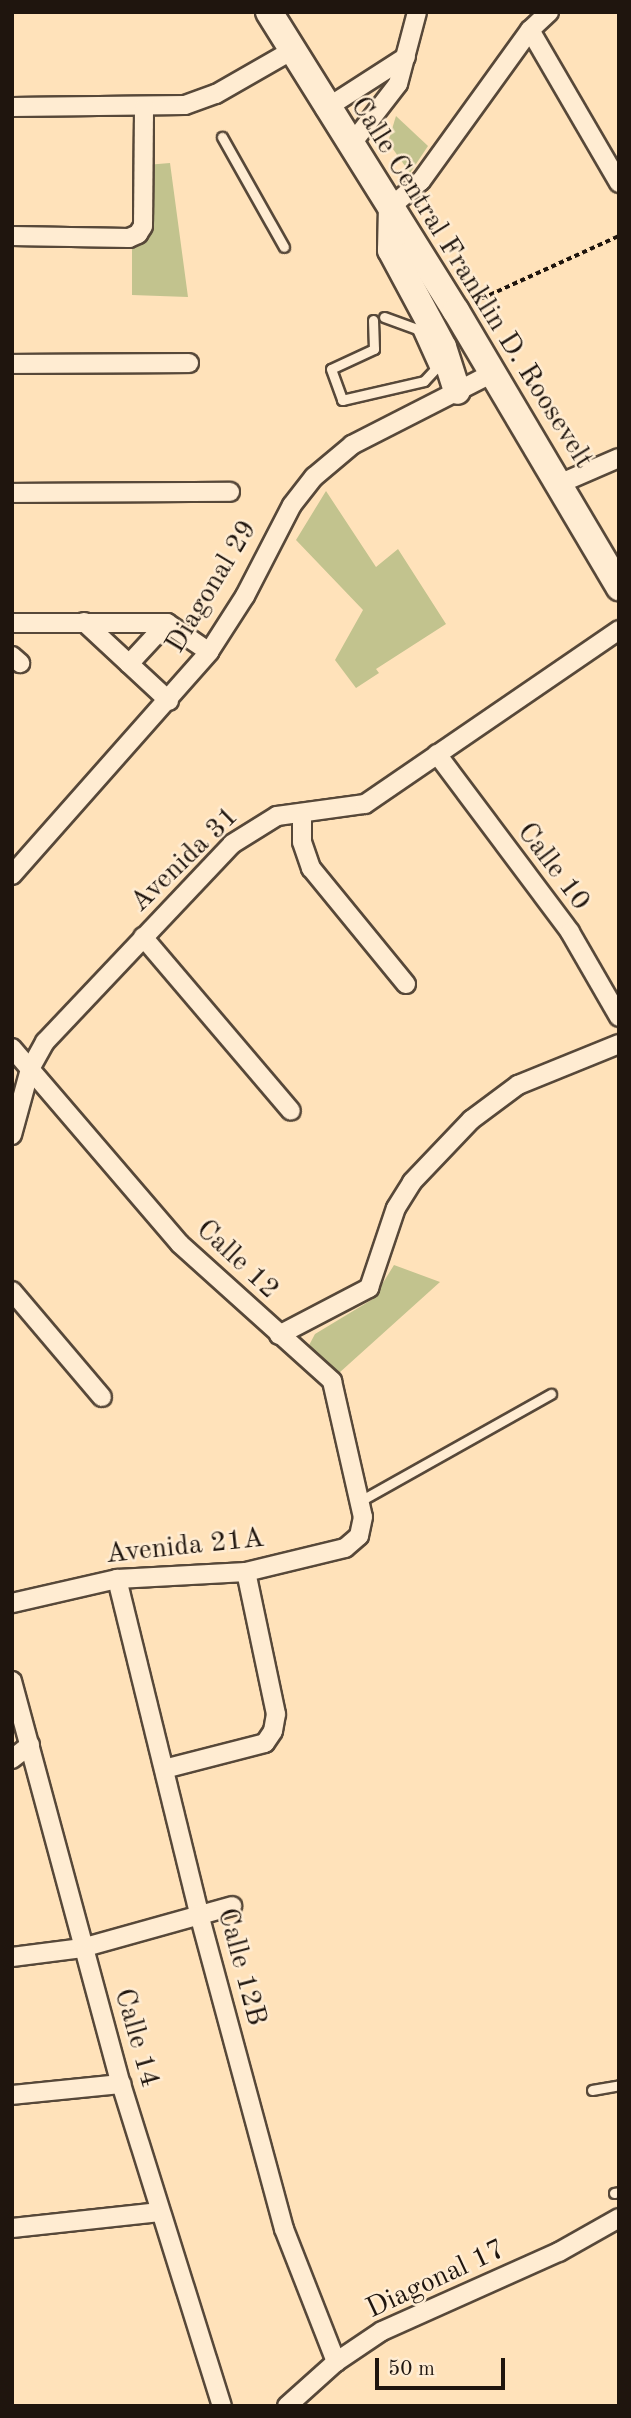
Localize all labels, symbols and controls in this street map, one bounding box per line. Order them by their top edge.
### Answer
street label: Calle Central Franklin D. Roosevelt [342,91,600,475]
street label: Diagonal 29 [159,514,265,660]
street label: Avenida 31 [124,800,246,920]
street label: Calle 10 [509,817,597,917]
street label: Calle 12 [189,1213,285,1307]
street label: Avenida 21A [104,1522,266,1572]
street label: Calle 12B [209,1905,273,2029]
street label: Calle 14 [106,1985,166,2091]
street label: Diagonal 17 [361,2233,511,2327]
scale bar [379,2344,508,2388]
text: 50 m [388,2359,435,2380]

